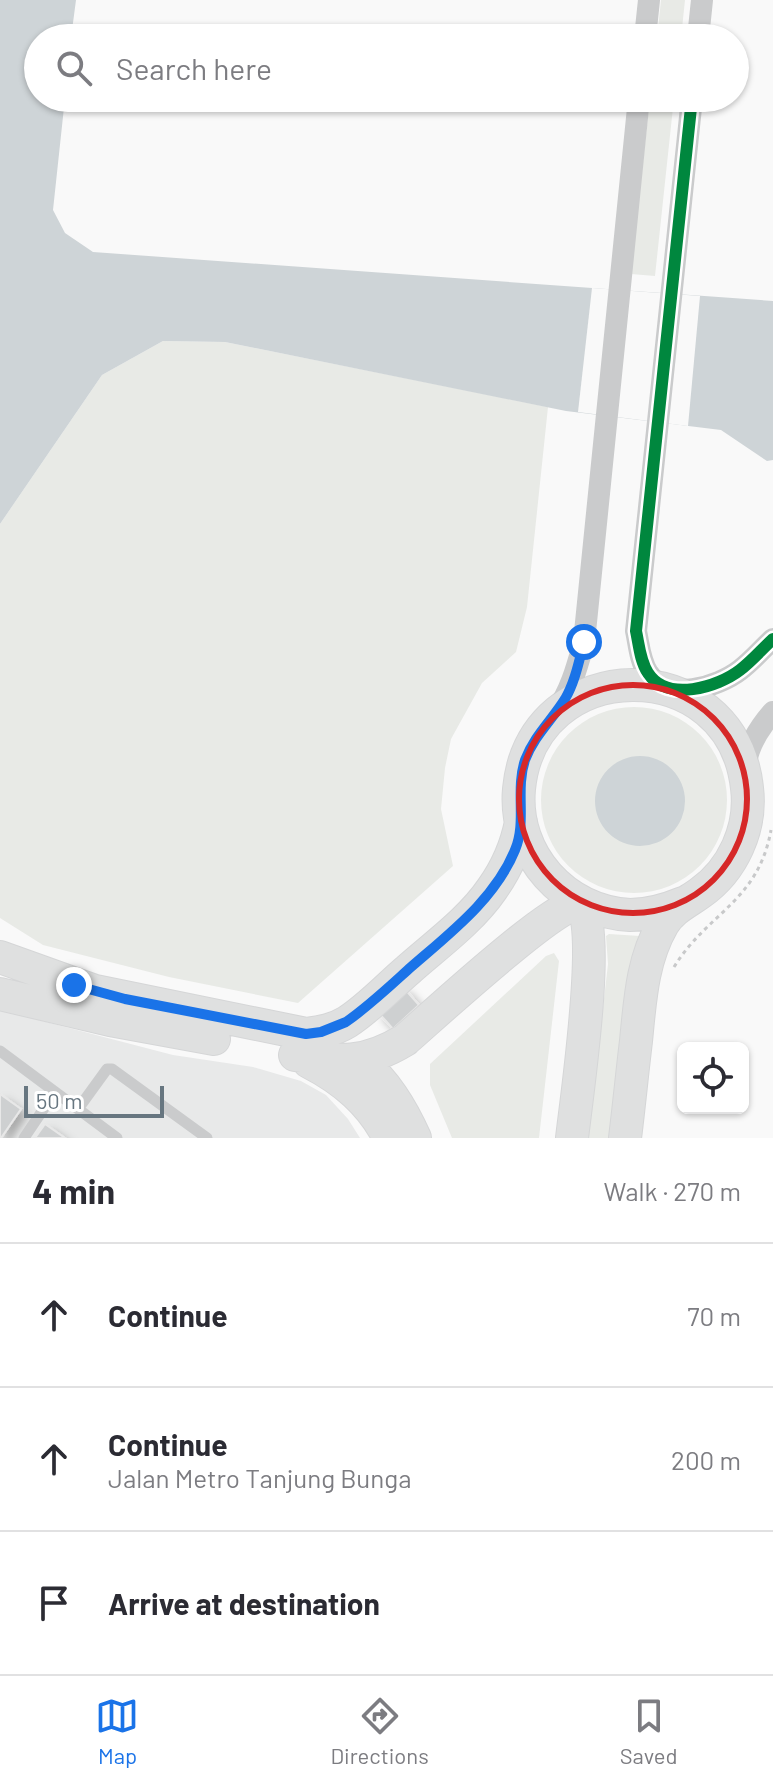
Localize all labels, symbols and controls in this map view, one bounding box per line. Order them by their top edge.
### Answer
search box [24,24,749,112]
icon: search [52,46,96,90]
text: Search here [116,50,272,86]
route start [566,624,602,660]
route end [56,967,92,1003]
map controls [677,1042,749,1114]
button: locate [677,1042,749,1114]
scale bar [24,1082,164,1118]
text: 50 m [36,1087,82,1113]
text: 4 min [32,1170,115,1211]
text: Walk · 270 m [604,1175,741,1206]
icon: ahead [32,1293,76,1337]
text: Continue [108,1297,228,1333]
text: 70 m [687,1300,741,1331]
text: Continue [108,1426,228,1462]
icon: ahead [32,1437,76,1481]
text: 200 m [671,1444,741,1475]
text: Jalan Metro Tanjung Bunga [108,1462,411,1493]
icon: arrive [32,1581,76,1625]
text: Arrive at destination [108,1585,380,1621]
tab: Map [95,1694,139,1768]
tab: Directions [330,1694,429,1768]
tab: Saved [620,1694,677,1768]

